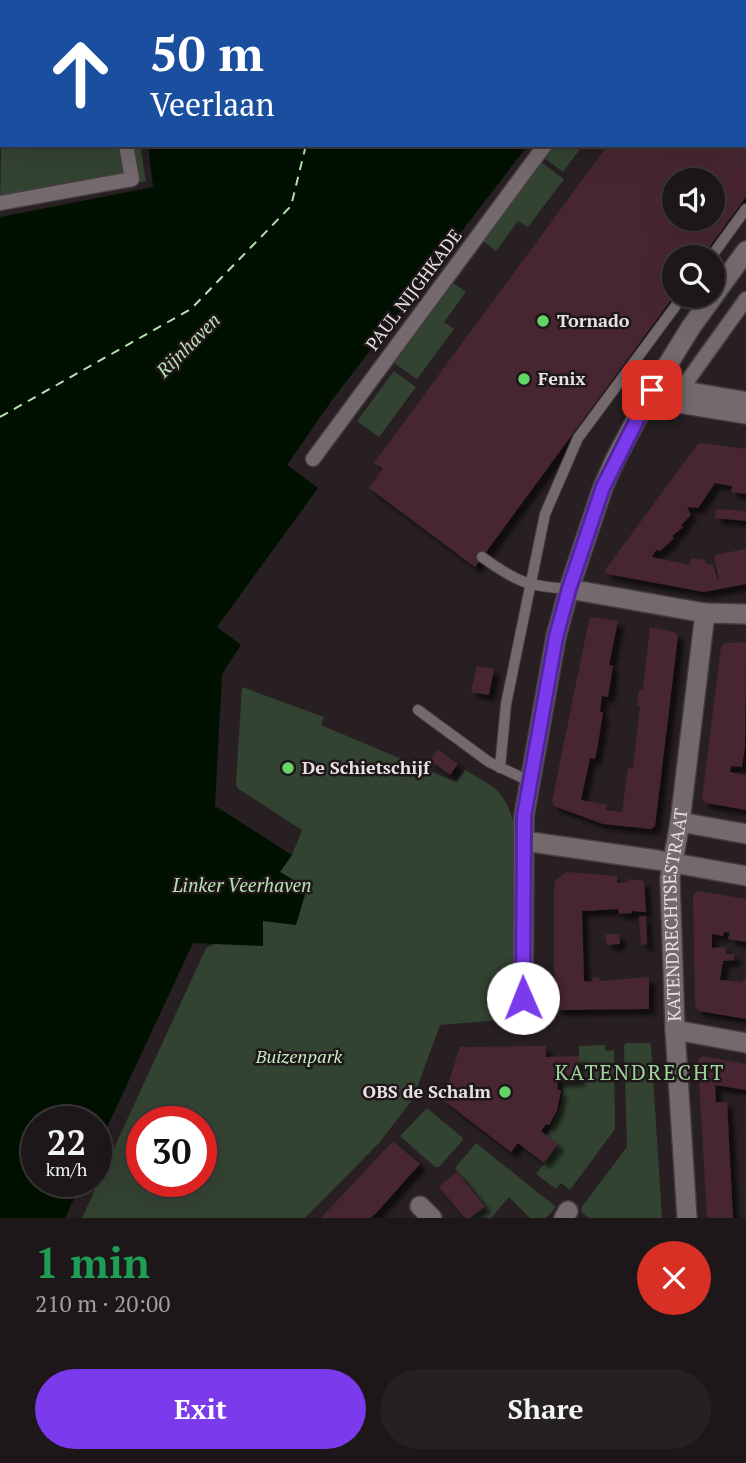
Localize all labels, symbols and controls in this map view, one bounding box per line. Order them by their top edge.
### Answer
text: 50 m [150,20,264,85]
icon: ahead [35,28,126,119]
text: Veerlaan [150,83,274,125]
map controls [662,168,725,308]
button: sound [662,168,725,231]
street label: PAUL NIJGHKADE [360,224,467,355]
button: search [662,245,725,308]
water label: Rijnhaven [150,307,225,383]
place label: Tornado [557,308,630,332]
marker: Tornado [535,313,551,329]
pin [622,360,682,420]
place label: Fenix [538,366,586,390]
marker: Fenix [516,371,532,387]
icon: arrive [633,371,671,409]
place label: De Schietschijf [302,755,431,779]
marker: De Schietschijf [280,760,296,776]
street label: KATENDRECHTSESTRAAT [657,807,693,1022]
water label: Linker Veerhaven [171,872,312,897]
position arrow [486,961,560,1035]
park label: Buizenpark [255,1044,343,1068]
district label: KATENDRECHT [555,1058,725,1086]
place label: OBS de Schalm [363,1079,491,1103]
marker: OBS de Schalm [497,1084,513,1100]
speed limit sign: 30 [126,1106,217,1197]
text: 22 [47,1119,86,1165]
text: km/h [46,1157,87,1181]
text: 1 min [35,1234,150,1290]
button: close [637,1241,711,1315]
text: 210 m · 20:00 [35,1288,170,1319]
button: Exit [35,1369,366,1449]
button: Share [380,1369,711,1449]

